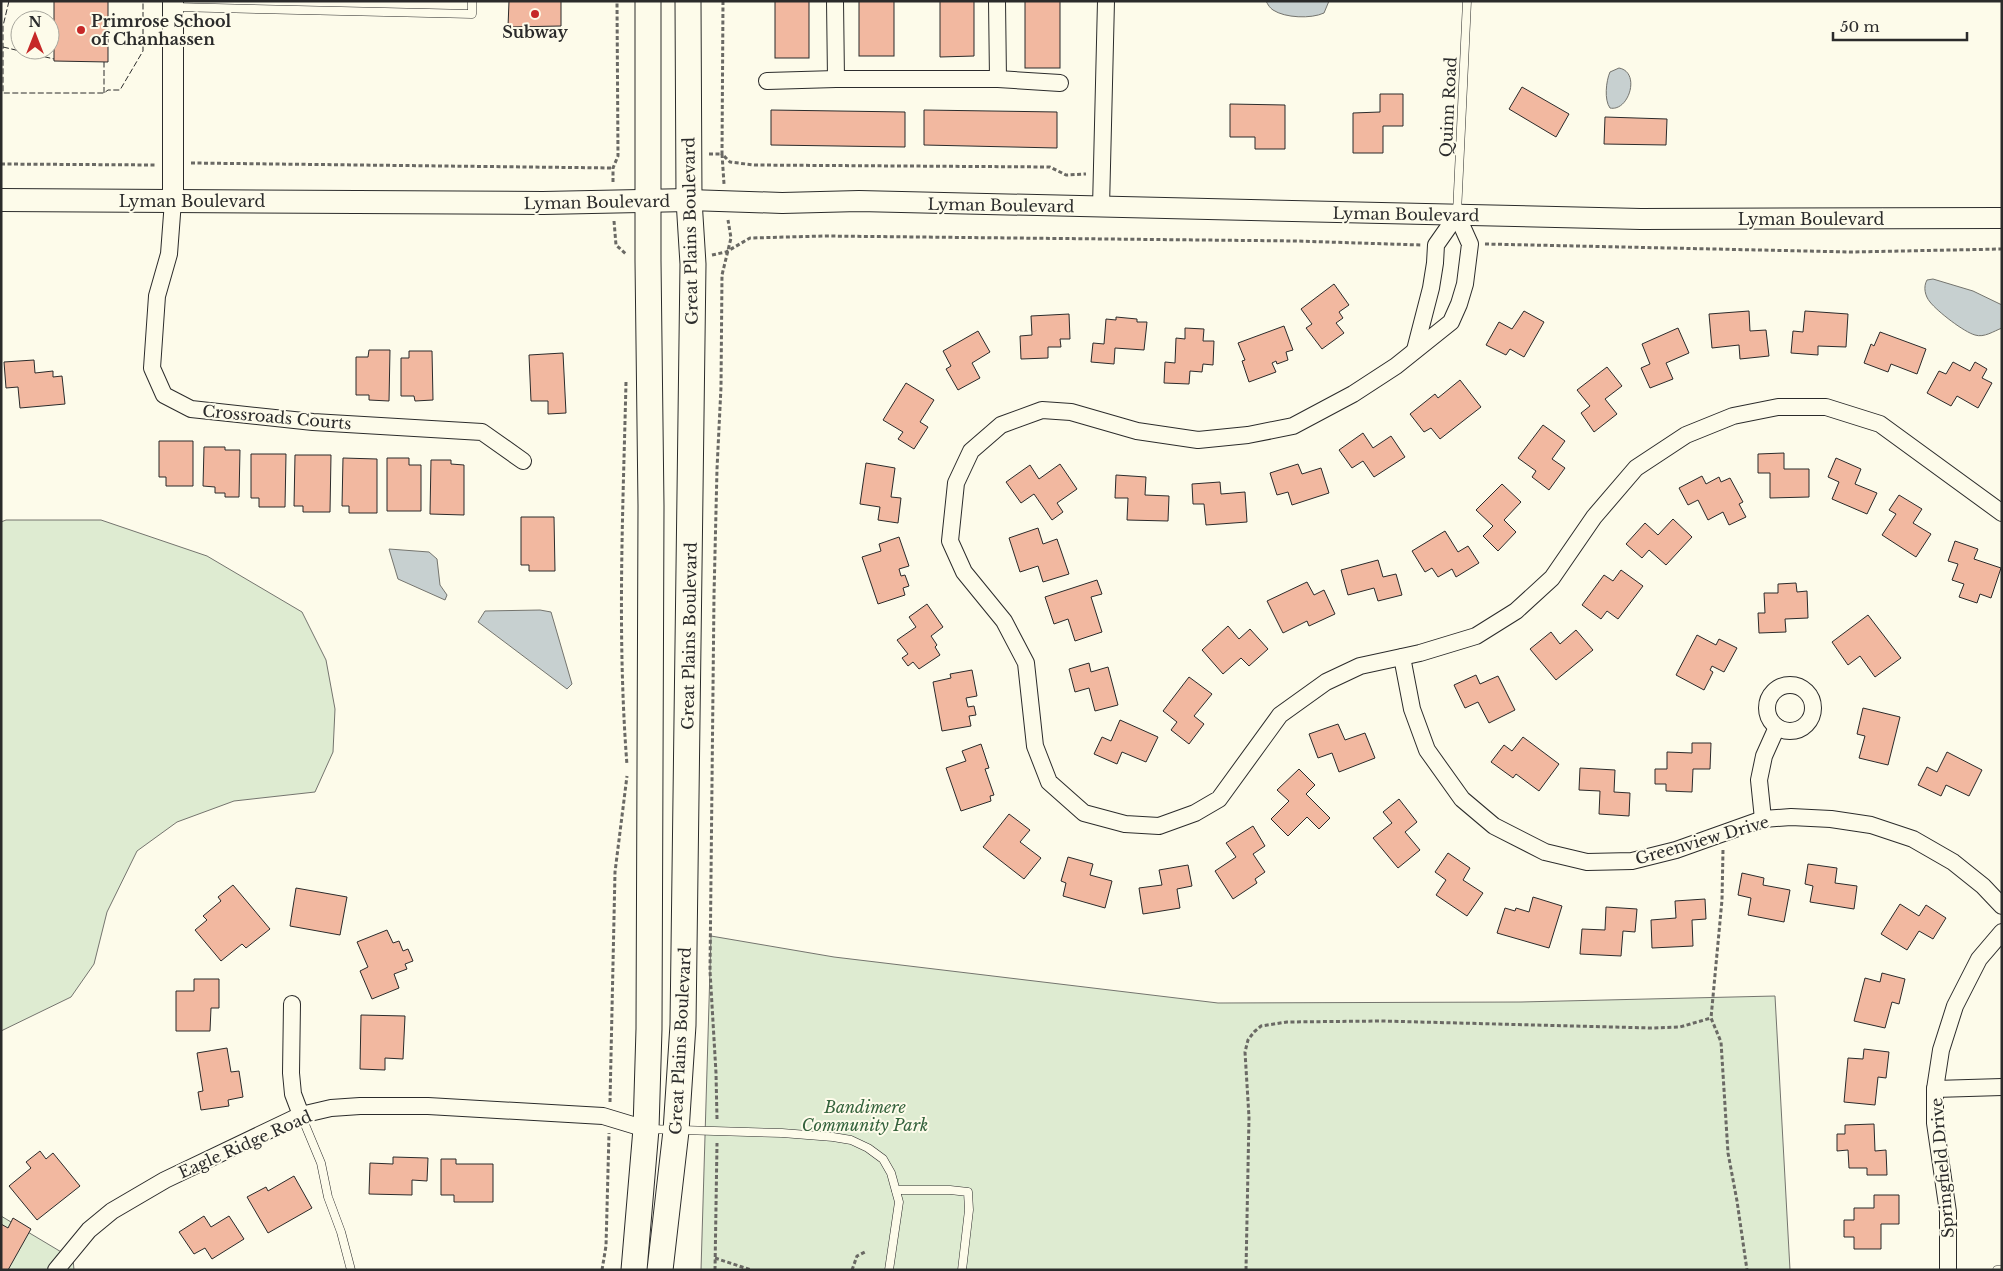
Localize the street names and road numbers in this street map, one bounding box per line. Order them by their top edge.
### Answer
street label: Quinn Road [1435,56,1461,158]
street label: Great Plains Boulevard [678,137,702,325]
street label: Lyman Boulevard [119,191,266,211]
street label: Lyman Boulevard [524,191,671,213]
street label: Lyman Boulevard [928,194,1075,216]
street label: Lyman Boulevard [1333,203,1480,225]
street label: Lyman Boulevard [1738,209,1885,229]
street label: Crossroads Courts [202,401,352,433]
street label: Great Plains Boulevard [677,542,701,730]
street label: Greenview Drive [1633,811,1771,869]
street label: Great Plains Boulevard [665,947,695,1135]
street label: Springfield Drive [1926,1097,1958,1239]
street label: Eagle Ridge Road [175,1106,315,1182]

